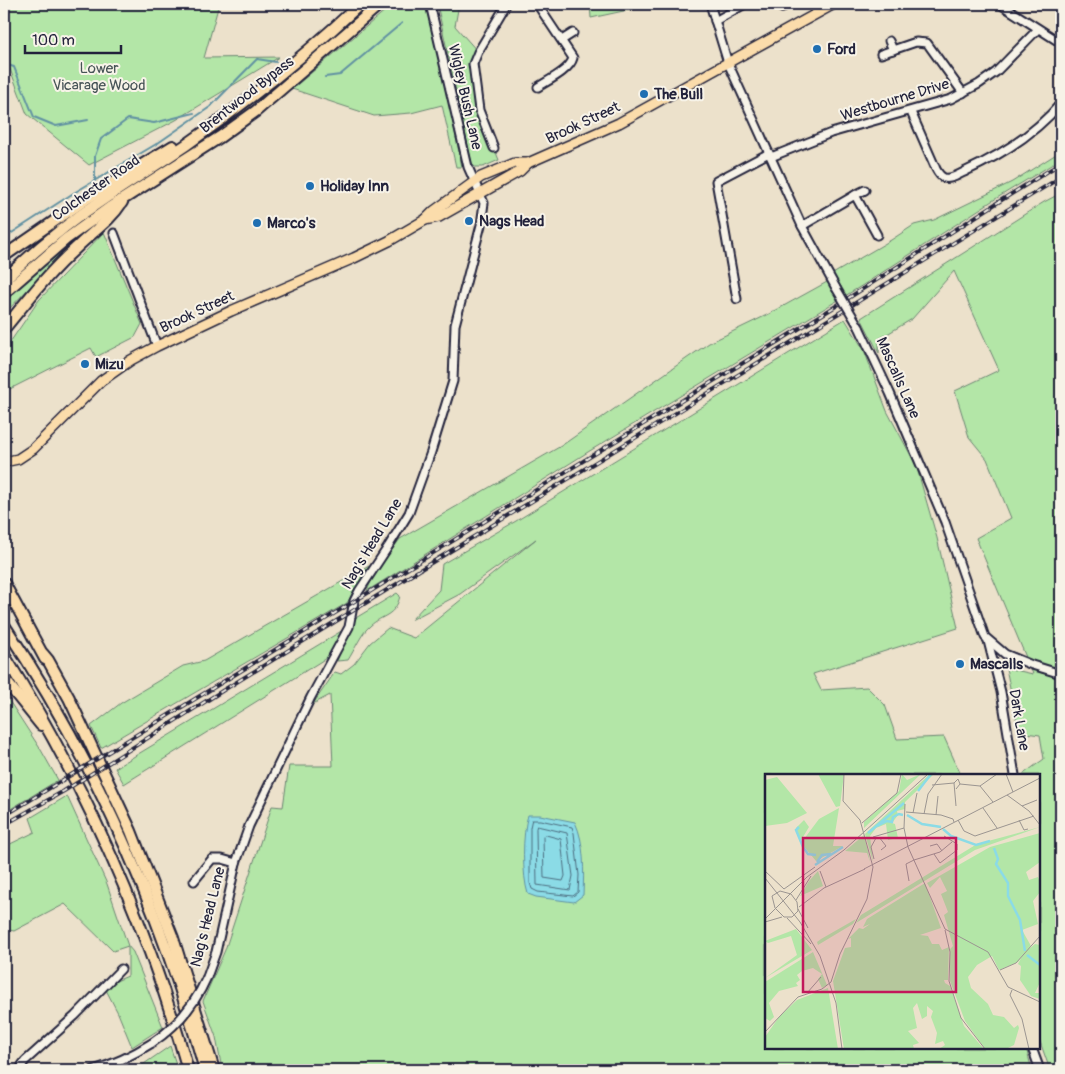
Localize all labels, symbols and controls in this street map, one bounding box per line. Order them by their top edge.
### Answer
scale bar [25,22,121,54]
text: 100 m [32,31,75,50]
place label: Ford [827,40,856,59]
street label: Wigley Bush Lane [444,42,486,152]
marker: Ford [811,43,823,55]
street label: Brentwood Bypass [196,52,298,138]
park label: Lower Vicarage Wood [52,59,146,95]
street label: Westbourne Drive [838,74,952,126]
place label: The Bull [653,85,703,104]
marker: The Bull [638,88,650,100]
street label: Brook Street [543,97,624,148]
street label: Colchester Road [48,151,144,225]
place label: Holiday Inn [320,177,389,196]
marker: Holiday Inn [304,180,316,192]
place label: Nags Head [479,212,544,231]
place label: Marco's [267,214,316,233]
marker: Nags Head [463,215,475,227]
marker: Marco's [251,217,263,229]
street label: Brook Street [157,286,238,337]
street label: Mascalls Lane [872,334,925,422]
place label: Mizu [95,355,124,374]
marker: Mizu [79,358,91,370]
street label: Nag's Head Lane [338,495,407,593]
place label: Mascalls [970,655,1023,674]
marker: Mascalls [954,658,966,670]
street label: Dark Lane [1004,688,1034,753]
inset map [765,774,1040,1049]
street label: Nag's Head Lane [186,864,230,969]

